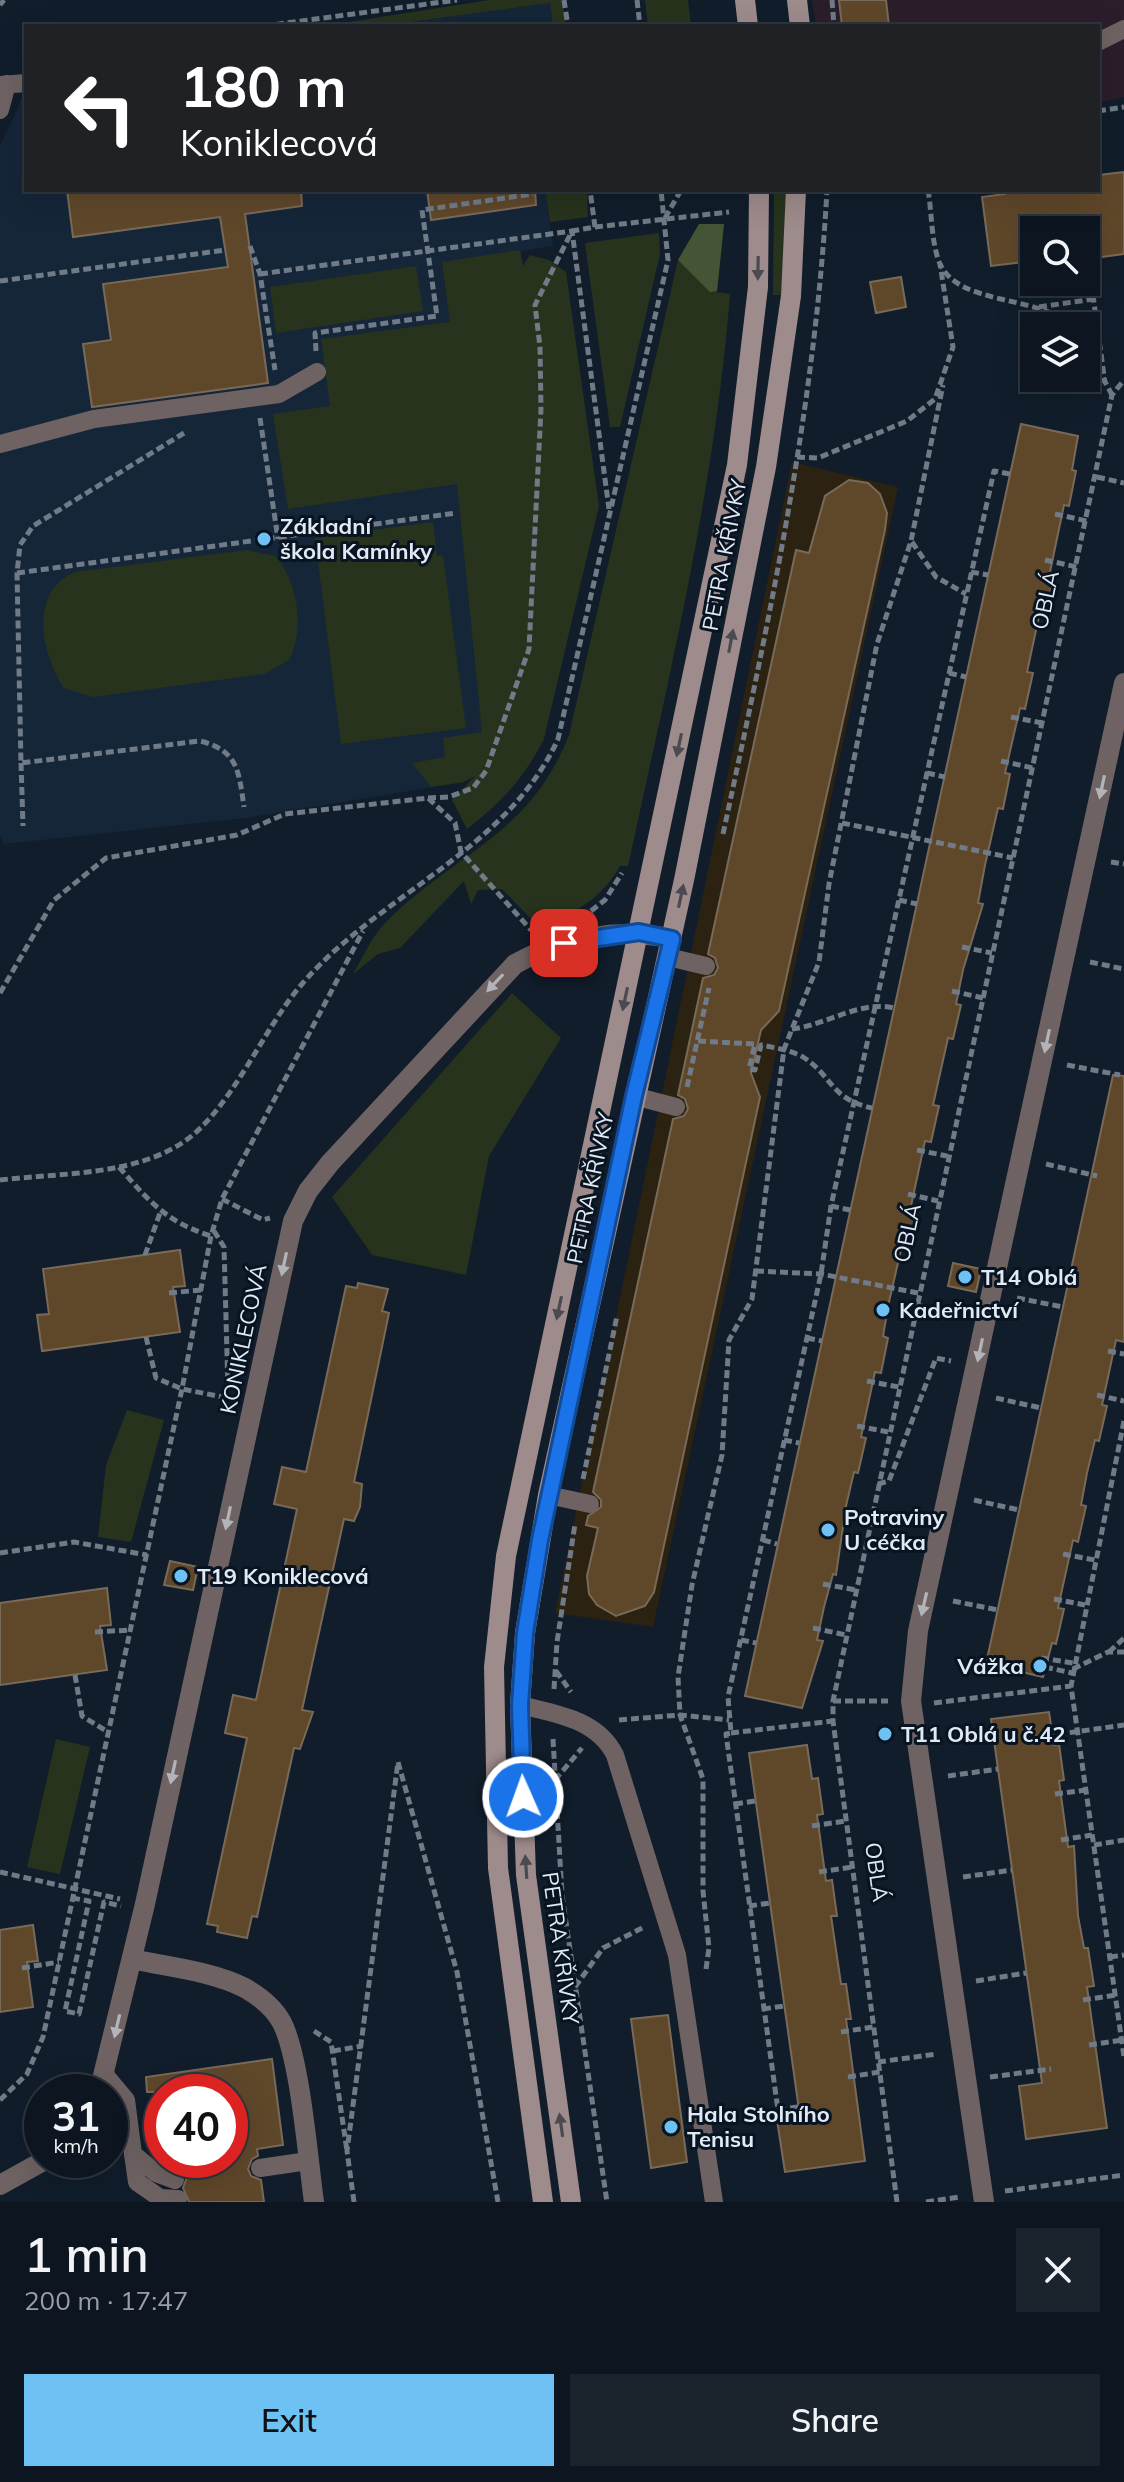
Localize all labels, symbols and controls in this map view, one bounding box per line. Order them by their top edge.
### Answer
text: 180 m [180,51,347,121]
icon: left [48,56,152,160]
text: Koniklecová [180,120,378,165]
map controls [1020,216,1100,392]
button: search [1020,216,1100,296]
one-way arrow [752,256,764,281]
button: layers [1020,312,1100,392]
street label: PETRA KŘIVKY [696,476,753,633]
place label: Základní škola Kamínky [280,512,432,565]
marker: Základní škola Kamínky [255,530,273,548]
street label: OBLÁ [1025,568,1065,632]
one-way arrow [726,628,738,653]
one-way arrow [672,732,684,757]
one-way arrow [1095,774,1108,799]
one-way arrow [675,883,688,908]
pin [530,909,598,977]
icon: arrive [542,921,586,965]
one-way arrow [487,973,505,992]
one-way arrow [618,987,631,1012]
one-way arrow [1040,1029,1053,1054]
street label: PETRA KŘIVKY [560,1109,620,1266]
street label: OBLÁ [887,1201,927,1265]
one-way arrow [277,1252,290,1277]
street label: KONIKLECOVÁ [213,1261,273,1417]
place label: T14 Oblá [981,1263,1077,1291]
marker: T14 Oblá [956,1268,974,1286]
one-way arrow [552,1296,565,1321]
place label: Kadeřnictví [899,1296,1019,1324]
marker: Kadeřnictví [874,1301,892,1319]
one-way arrow [973,1337,986,1362]
place label: Potraviny U céčka [844,1503,944,1556]
one-way arrow [222,1506,234,1531]
marker: Potraviny U céčka [819,1521,837,1539]
place label: T19 Koniklecová [197,1562,369,1590]
marker: T19 Koniklecová [172,1567,190,1585]
one-way arrow [917,1591,930,1616]
place label: Vážka [956,1652,1024,1680]
marker: Vážka [1031,1657,1049,1675]
place label: T11 Oblá u č.42 [901,1720,1066,1748]
marker: T11 Oblá u č.42 [876,1725,894,1743]
position arrow [481,1755,565,1839]
one-way arrow [166,1760,179,1785]
street label: OBLÁ [859,1841,895,1903]
one-way arrow [519,1854,532,1879]
street label: PETRA KŘIVKY [536,1870,586,2027]
one-way arrow [110,2014,122,2039]
speed limit sign: 40 [144,2074,248,2178]
text: 31 [52,2091,100,2141]
place label: Hala Stolního Tenisu [687,2100,830,2153]
one-way arrow [555,2112,568,2137]
marker: Hala Stolního Tenisu [662,2118,680,2136]
text: km/h [53,2133,99,2158]
text: 1 min [24,2224,149,2284]
button: close [1016,2228,1100,2312]
text: 200 m · 17:47 [24,2284,188,2317]
button: Exit [24,2374,554,2466]
button: Share [570,2374,1100,2466]

